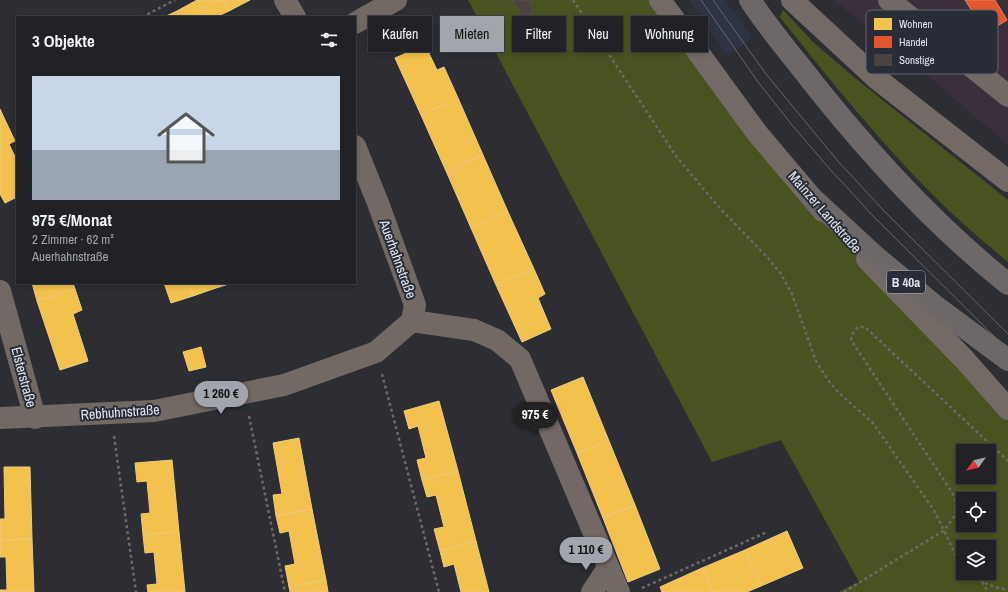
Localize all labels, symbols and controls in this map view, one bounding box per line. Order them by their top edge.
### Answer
legend [866,10,998,74]
chip: Kaufen [368,16,432,52]
chip: Mieten [440,16,504,52]
chip: Filter [512,16,566,52]
chip: Neu [574,16,623,52]
chip: Wohnung [631,16,708,52]
text: Wohnen [899,17,932,31]
text: 3 Objekte [32,29,95,52]
icon: filters [318,29,340,51]
text: Handel [899,35,928,49]
text: Sonstige [899,53,935,67]
icon: home [150,102,222,174]
street label: Mainzer Landstraße [785,167,865,257]
text: 975 €/Monat [32,208,112,231]
street label: Auerhahnstraße [375,216,421,301]
text: 2 Zimmer · 62 m² [32,231,114,248]
text: Auerhahnstraße [32,248,108,265]
road number: B 40a [887,271,925,293]
street label: Elsterstraße [7,345,41,409]
pin: 1 260 € [184,381,258,415]
text: 1 260 € [203,385,239,402]
street label: Rebhuhnstraße [80,400,160,424]
pin: 975 € [507,402,563,436]
text: 975 € [522,406,548,423]
north arrow [956,444,996,484]
map controls [956,444,996,580]
button: locate [956,492,996,532]
pin: 1 110 € [549,537,623,571]
button: layers [956,540,996,580]
text: 1 110 € [569,541,603,558]

